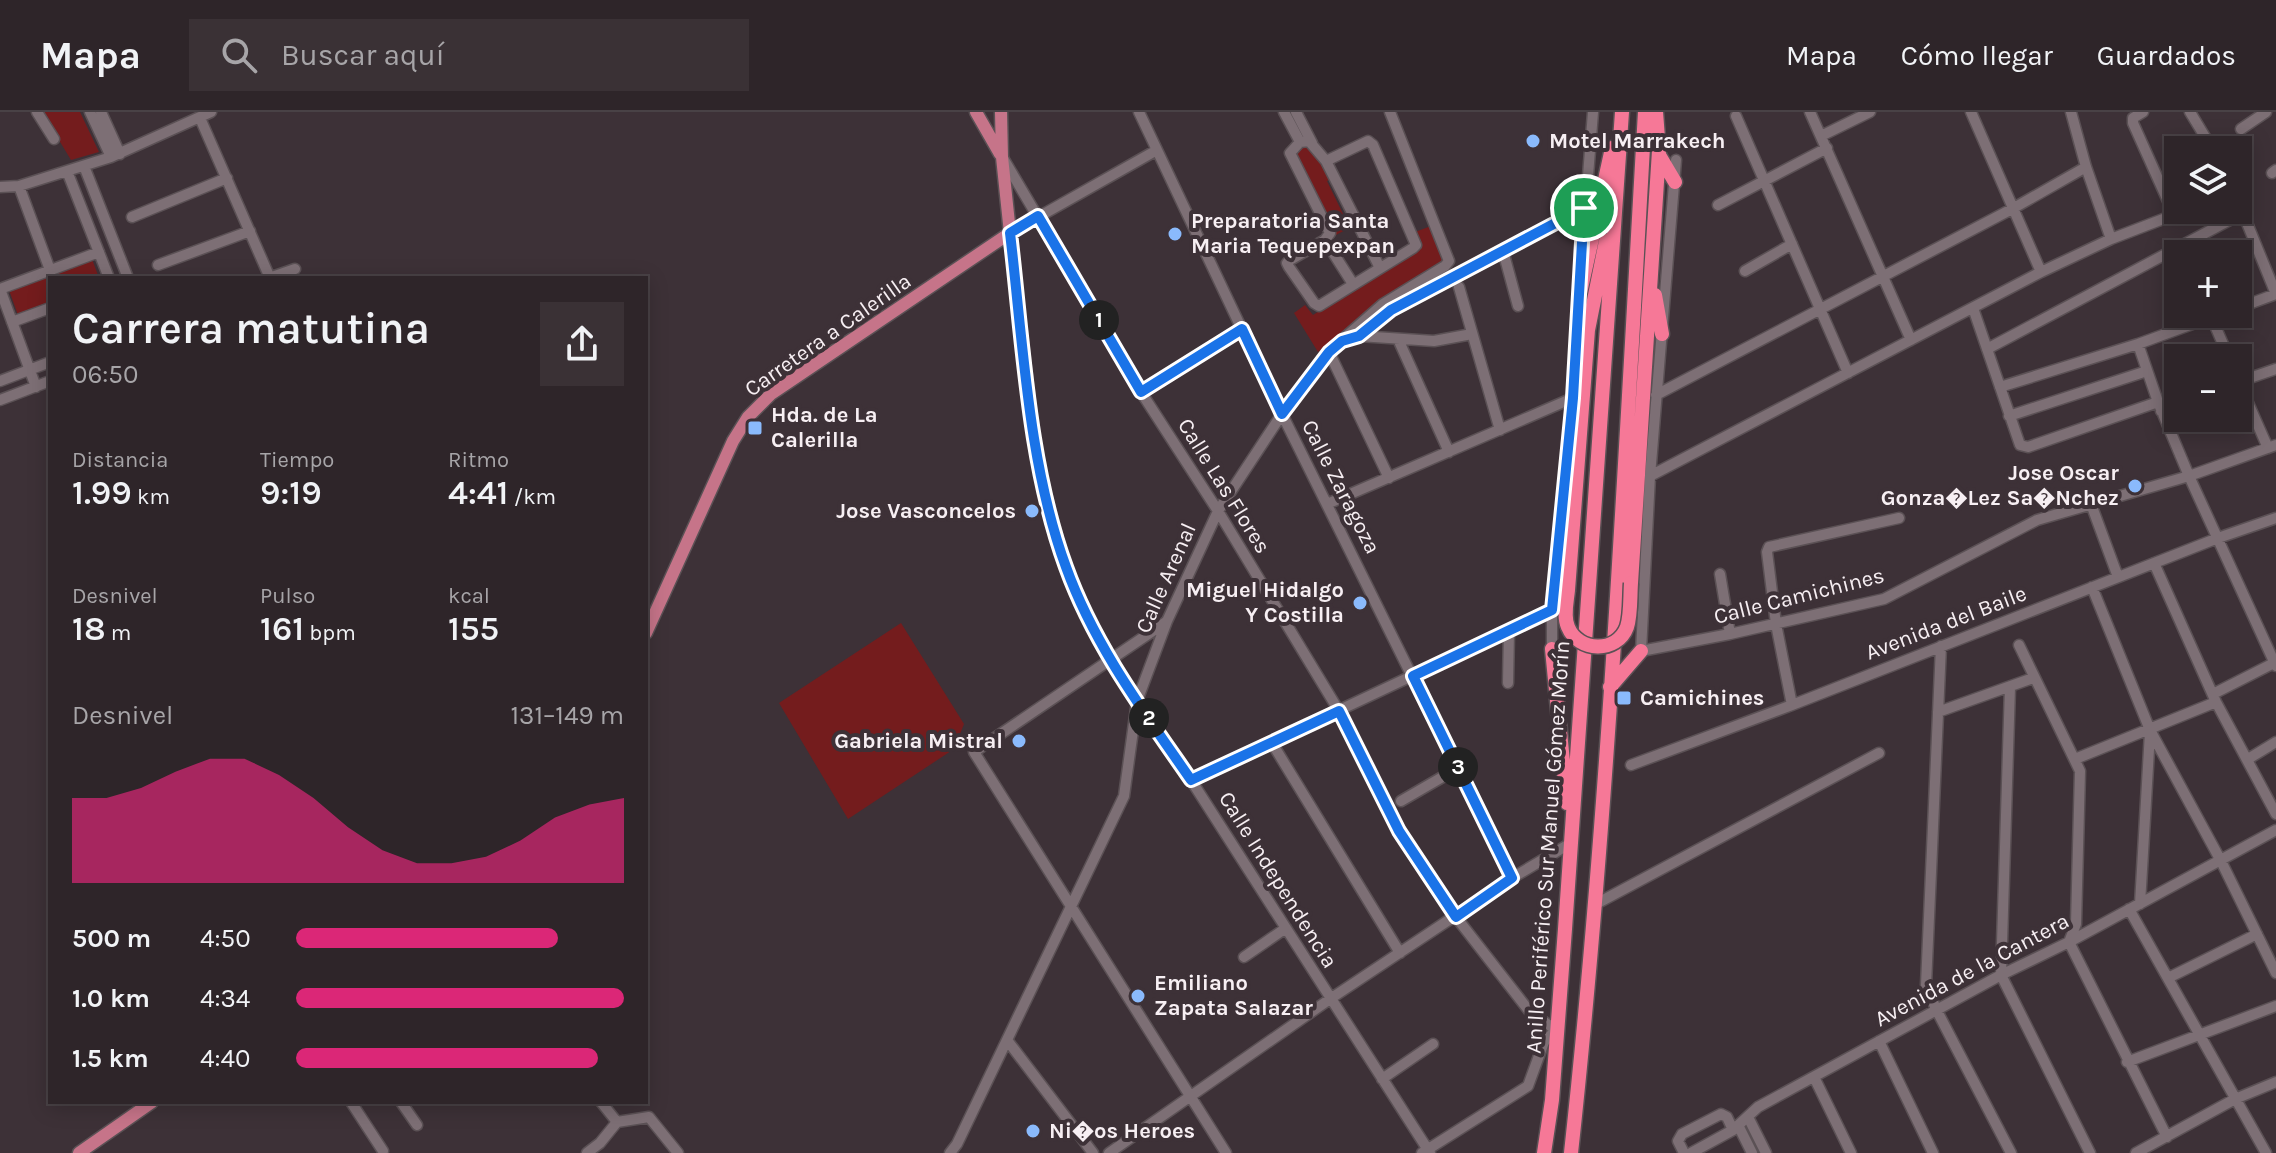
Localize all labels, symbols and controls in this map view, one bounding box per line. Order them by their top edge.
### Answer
search box [189,19,749,91]
text: Mapa [40,33,141,78]
icon: search [217,33,261,77]
text: Buscar aquí [281,37,445,73]
text: Mapa [1786,39,1857,72]
text: Cómo llegar [1901,39,2053,72]
text: Guardados [2097,39,2236,72]
place label: Motel Marrakech [1549,128,1726,154]
marker: Motel Marrakech [1524,132,1542,150]
map controls [2164,136,2252,432]
button: layers [2164,136,2252,224]
pin [1550,174,1618,242]
icon: arrive [1562,186,1606,230]
place label: Preparatoria Santa Maria Tequepexpan [1191,208,1395,259]
marker: Preparatoria Santa Maria Tequepexpan [1166,225,1184,243]
button: + [2164,240,2252,328]
street label: Carretera a Calerilla [740,268,916,402]
pin: 1 [1079,300,1119,340]
button: share [540,302,624,386]
text: Carrera matutina [72,303,430,354]
text: 1 [1095,307,1103,333]
button: − [2164,344,2252,432]
text: 06:50 [72,359,138,390]
place label: Hda. de La Calerilla [771,402,878,453]
street label: Calle Las Flores [1172,414,1276,558]
street label: Calle Zaragoza [1296,416,1386,558]
marker: Hda. de La Calerilla [746,419,764,437]
text: Distancia [72,447,168,473]
text: Tiempo [260,447,334,473]
text: Ritmo [448,447,509,473]
place label: Jose Oscar Gonza�Lez Sa�Nchez [1881,460,2119,511]
text: 1.99 [72,473,132,513]
text: 9:19 [260,473,322,513]
text: 4:41 [448,473,508,513]
marker: Jose Oscar Gonza�Lez Sa�Nchez [2126,477,2144,495]
text: km [132,484,170,510]
text: /km [508,484,556,510]
place label: Jose Vasconcelos [836,498,1016,524]
marker: Jose Vasconcelos [1023,502,1041,520]
street label: Calle Arenal [1130,519,1202,637]
street label: Calle Camichines [1711,562,1887,630]
place label: Miguel Hidalgo Y Costilla [1186,577,1344,628]
street label: Avenida del Baile [1862,580,2030,666]
text: Desnivel [72,583,158,609]
text: Pulso [260,583,315,609]
text: kcal [448,583,490,609]
marker: Miguel Hidalgo Y Costilla [1351,594,1369,612]
text: 18 [72,609,106,649]
text: 161 [260,609,304,649]
text: 155 [448,609,499,649]
text: m [106,620,131,646]
text: bpm [304,620,356,646]
street label: Anillo Periférico Sur Manuel Gómez Morín [1521,640,1575,1054]
place label: Camichines [1640,685,1764,711]
marker: Camichines [1615,689,1633,707]
pin: 2 [1129,698,1169,738]
text: Desnivel [72,700,173,731]
text: 131–149 m [510,700,624,731]
text: 2 [1142,705,1156,731]
place label: Gabriela Mistral [834,728,1003,754]
marker: Gabriela Mistral [1010,732,1028,750]
pin: 3 [1438,747,1478,787]
text: 3 [1451,754,1465,780]
street label: Calle Independencia [1213,787,1343,973]
street label: Avenida de la Cantera [1870,908,2074,1032]
text: 500 m [72,923,151,954]
text: 4:50 [200,923,251,954]
place label: Emiliano Zapata Salazar [1154,970,1313,1021]
text: 1.0 km [72,983,150,1014]
text: 4:34 [200,983,250,1014]
marker: Emiliano Zapata Salazar [1129,987,1147,1005]
text: 1.5 km [72,1043,149,1074]
text: 4:40 [200,1043,250,1074]
place label: Ni�os Heroes [1049,1118,1195,1144]
marker: Ni�os Heroes [1024,1122,1042,1140]

